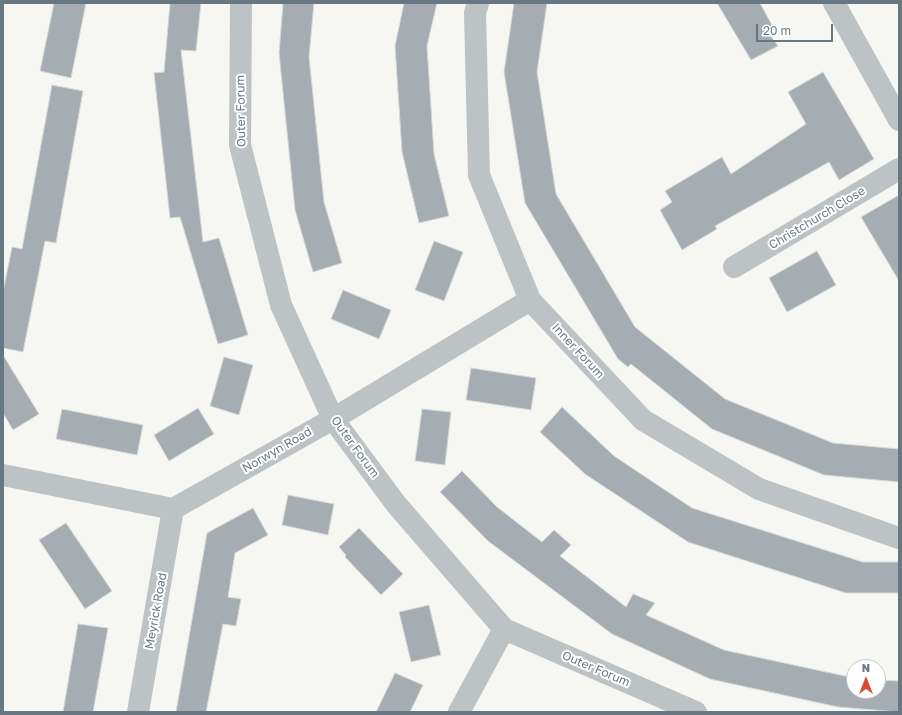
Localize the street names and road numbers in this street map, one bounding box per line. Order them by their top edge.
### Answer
street label: Outer Forum [233,75,249,147]
street label: Christchurch Close [766,184,868,252]
street label: Inner Forum [549,321,607,381]
street label: Outer Forum [328,413,382,481]
street label: Norwyn Road [240,424,314,476]
street label: Meyrick Road [142,572,170,650]
street label: Outer Forum [560,648,632,690]

